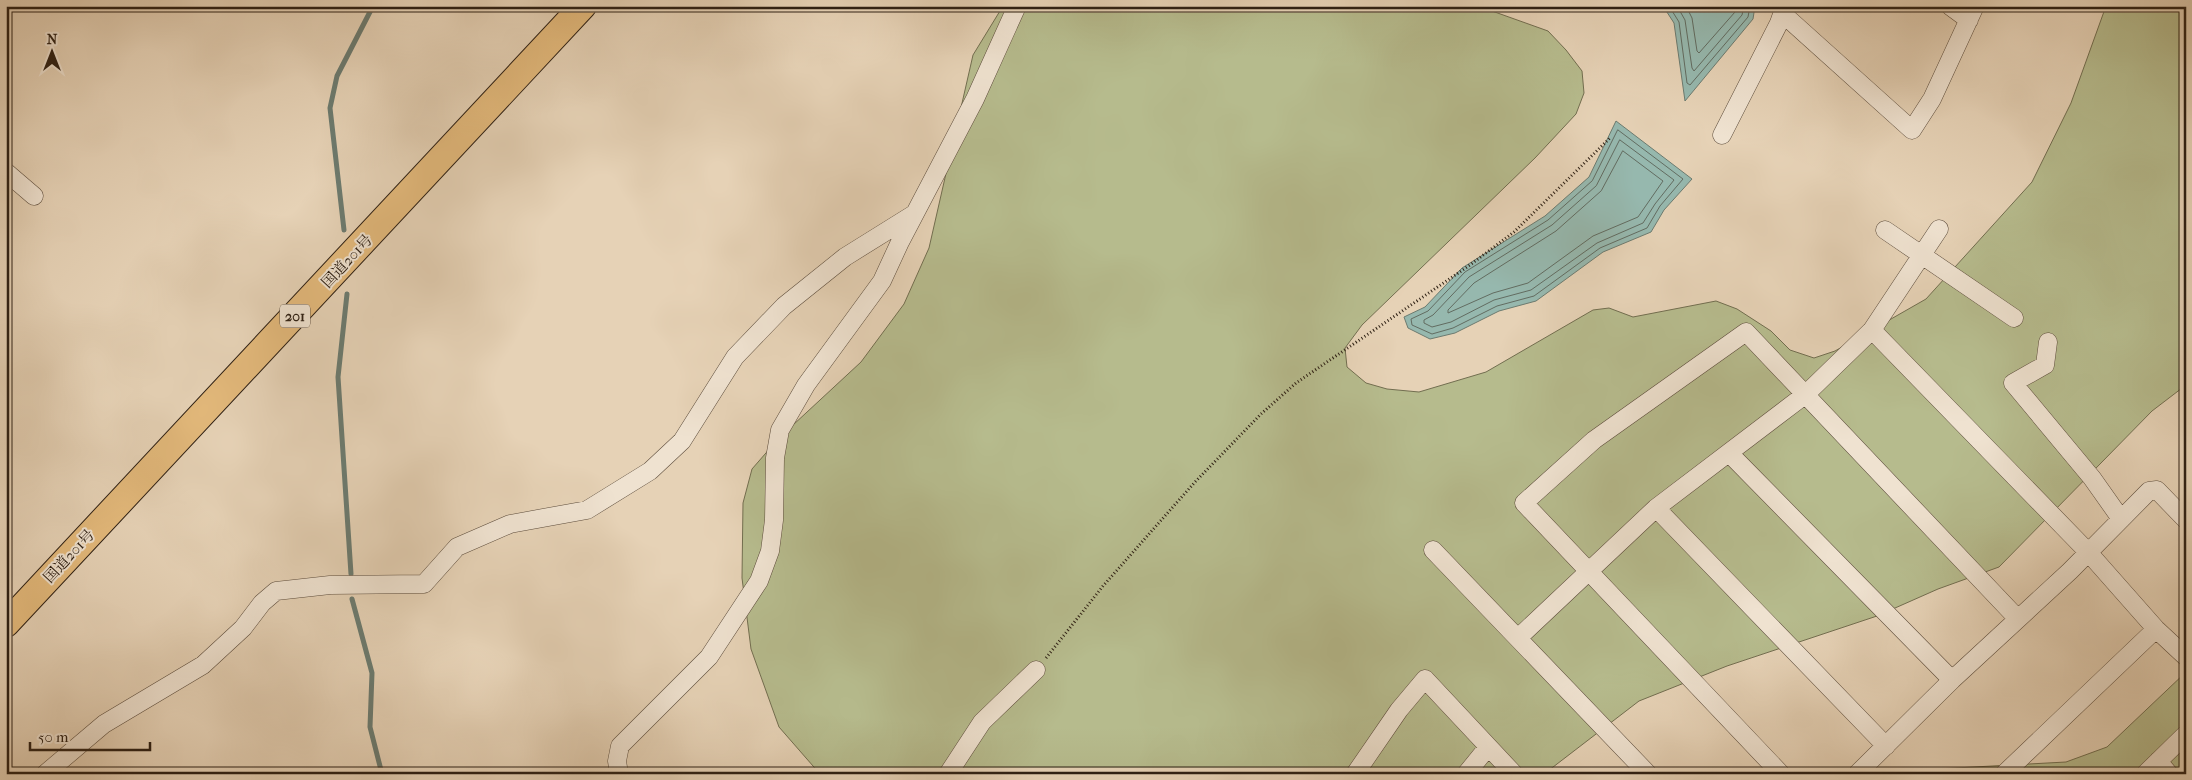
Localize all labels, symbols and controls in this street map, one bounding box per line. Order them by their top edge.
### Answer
north arrow [28,28,78,78]
text: N [47,31,58,48]
street label: 国道201号 [318,231,376,291]
road number: 201 [280,304,310,328]
street label: 国道201号 [40,526,98,586]
scale bar [30,720,150,752]
text: 50 m [38,728,69,746]

